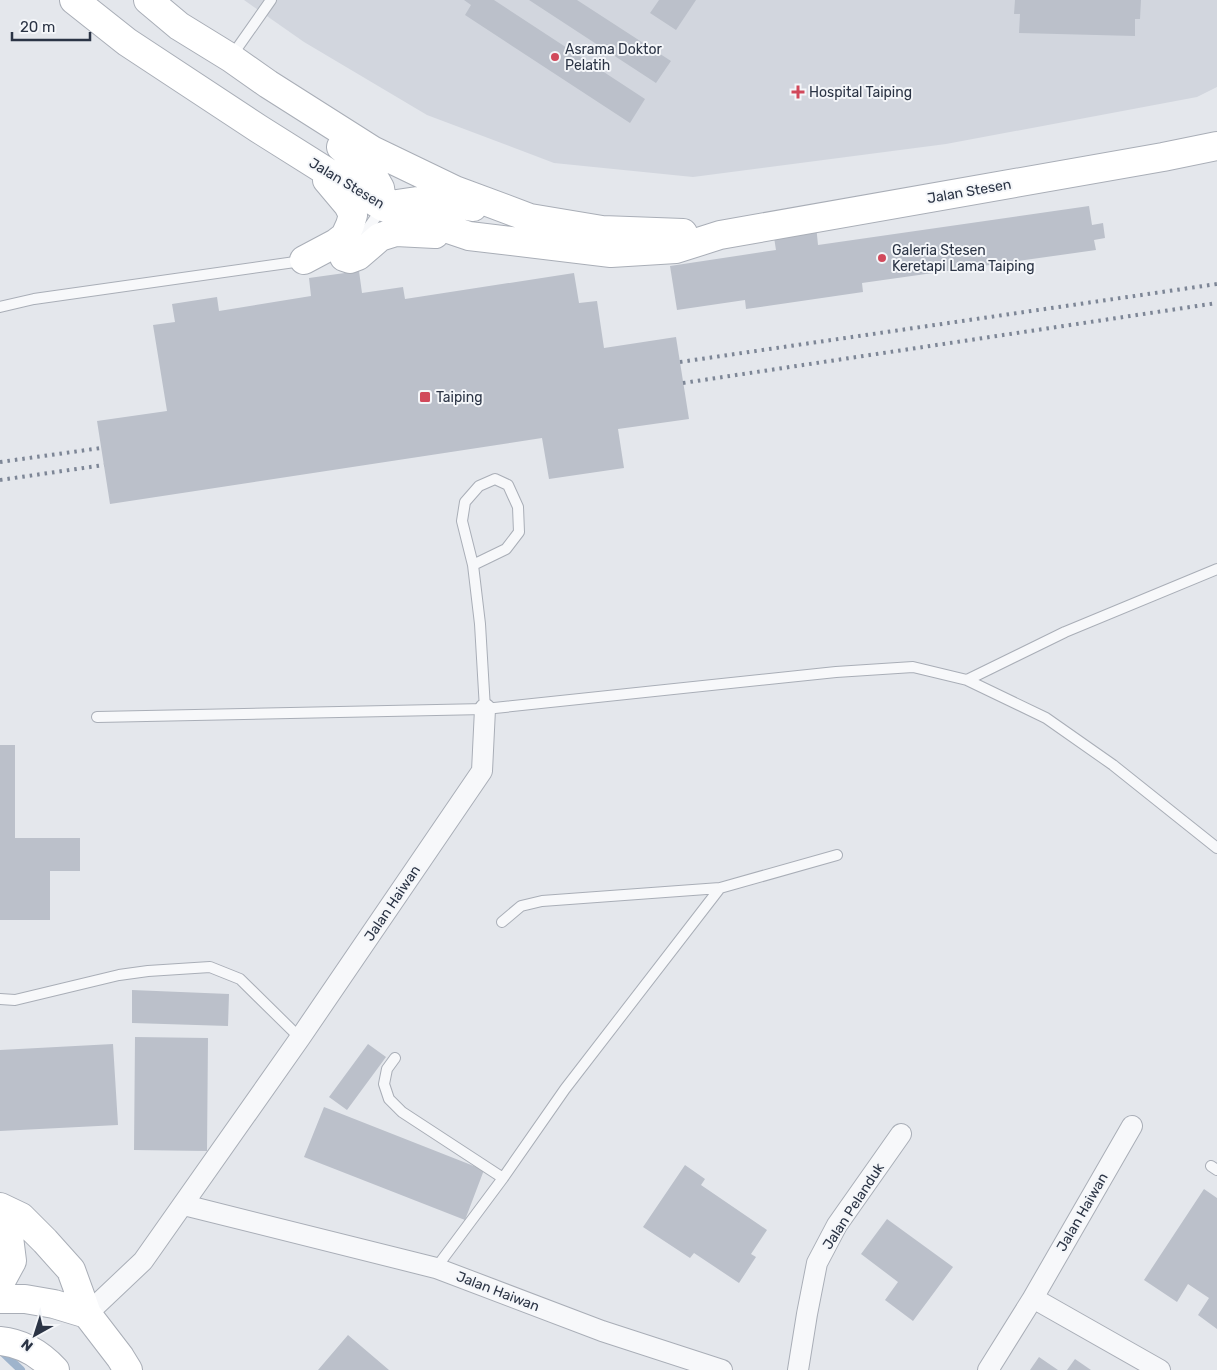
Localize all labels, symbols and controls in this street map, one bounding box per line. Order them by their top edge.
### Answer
scale bar [12,10,90,42]
text: 20 m [20,18,55,36]
place label: Asrama Doktor Pelatih [565,41,662,74]
marker: Asrama Doktor Pelatih [549,51,561,63]
place label: Hospital Taiping [809,84,912,101]
marker: Hospital Taiping [791,85,805,99]
street label: Jalan Stesen [306,154,388,213]
street label: Jalan Stesen [926,176,1012,207]
place label: Galeria Stesen Keretapi Lama Taiping [892,242,1035,275]
marker: Galeria Stesen Keretapi Lama Taiping [876,252,888,264]
place label: Taiping [436,389,483,406]
marker: Taiping [418,390,432,404]
street label: Jalan Haiwan [361,862,424,944]
street label: Jalan Pelanduk [819,1159,888,1253]
street label: Jalan Haiwan [1053,1170,1112,1255]
street label: Jalan Haiwan [454,1268,542,1315]
north arrow [10,1310,60,1360]
text: N [18,1335,36,1354]

